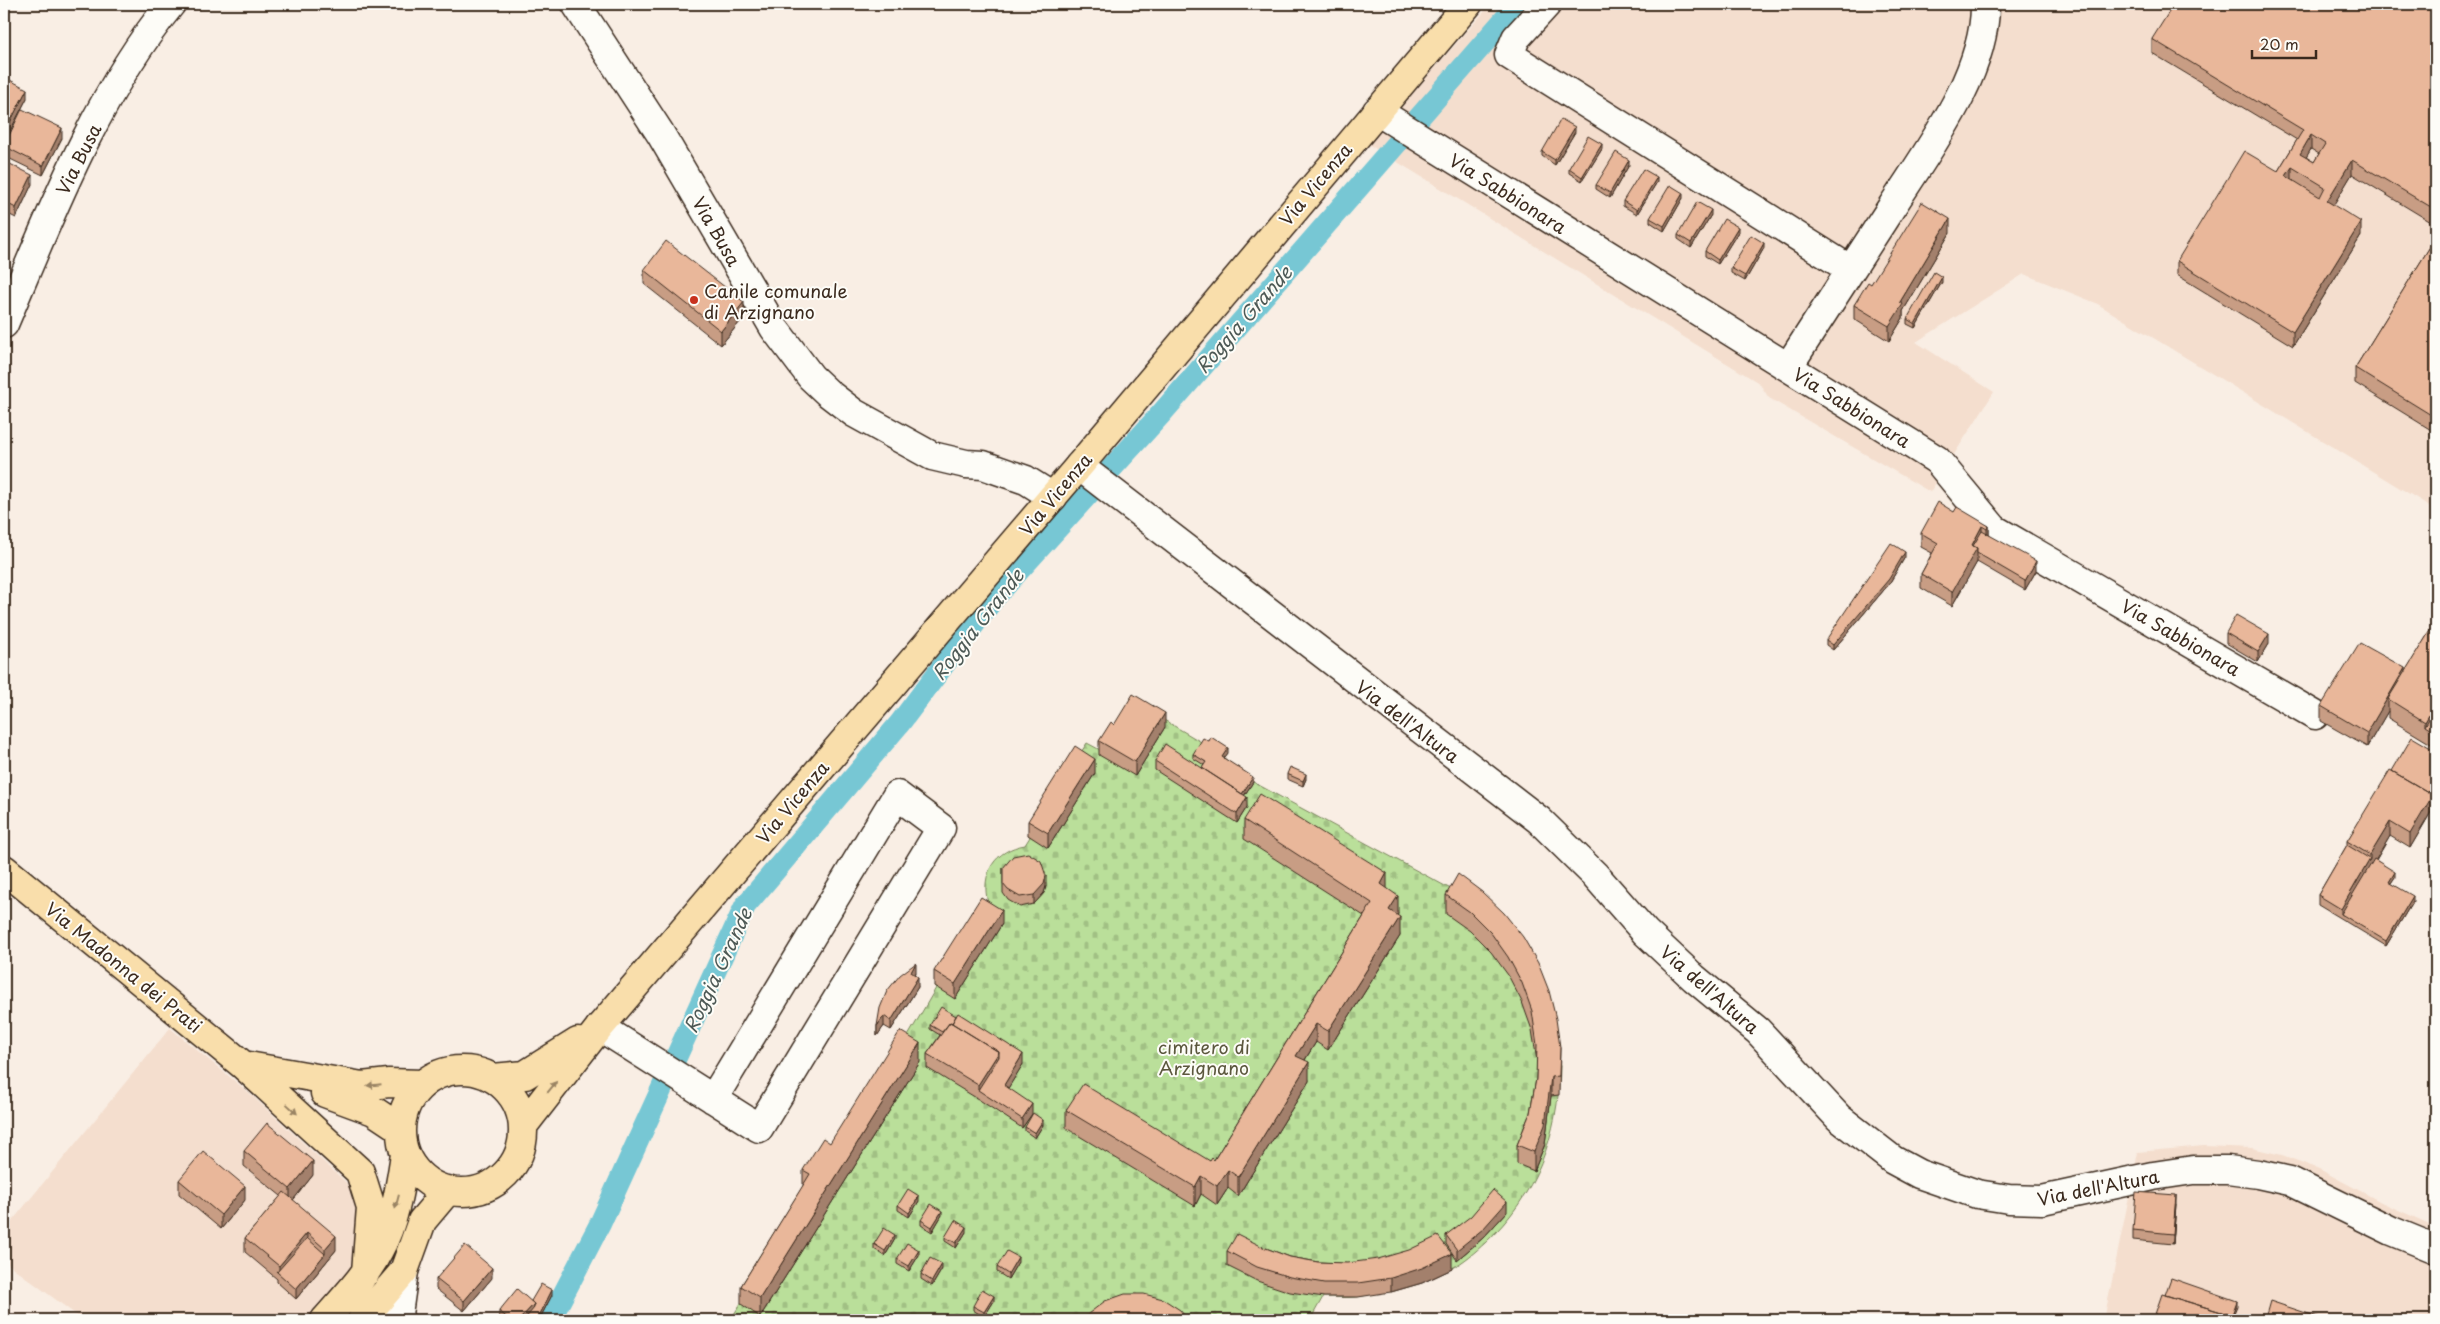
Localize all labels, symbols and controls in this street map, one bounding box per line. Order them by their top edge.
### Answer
scale bar [2252,28,2316,60]
text: 20 m [2260,32,2299,55]
street label: Via Busa [49,118,108,199]
street label: Via Vicenza [1272,136,1358,231]
street label: Via Sabbionara [1444,146,1572,240]
street label: Via Busa [686,191,748,272]
water label: Roggia Grande [1188,258,1298,379]
place label: Canile comunale di Arzignano [704,277,848,325]
marker: Canile comunale di Arzignano [688,294,700,306]
street label: Via Sabbionara [1788,360,1916,454]
street label: Via Vicenza [1012,446,1098,541]
water label: Roggia Grande [924,562,1030,686]
street label: Via Sabbionara [2116,592,2246,682]
street label: Via dell'Altura [1350,673,1466,769]
street label: Via Vicenza [749,754,835,849]
street label: Via Madonna dei Prati [40,895,208,1039]
water label: Roggia Grande [676,902,758,1037]
street label: Via dell'Altura [1654,938,1766,1040]
park label: cimitero di Arzignano [1158,1033,1250,1081]
one-way arrow [366,1081,382,1089]
one-way arrow [546,1081,557,1094]
one-way arrow [286,1104,298,1115]
street label: Via dell'Altura [2035,1162,2161,1212]
one-way arrow [392,1194,400,1209]

